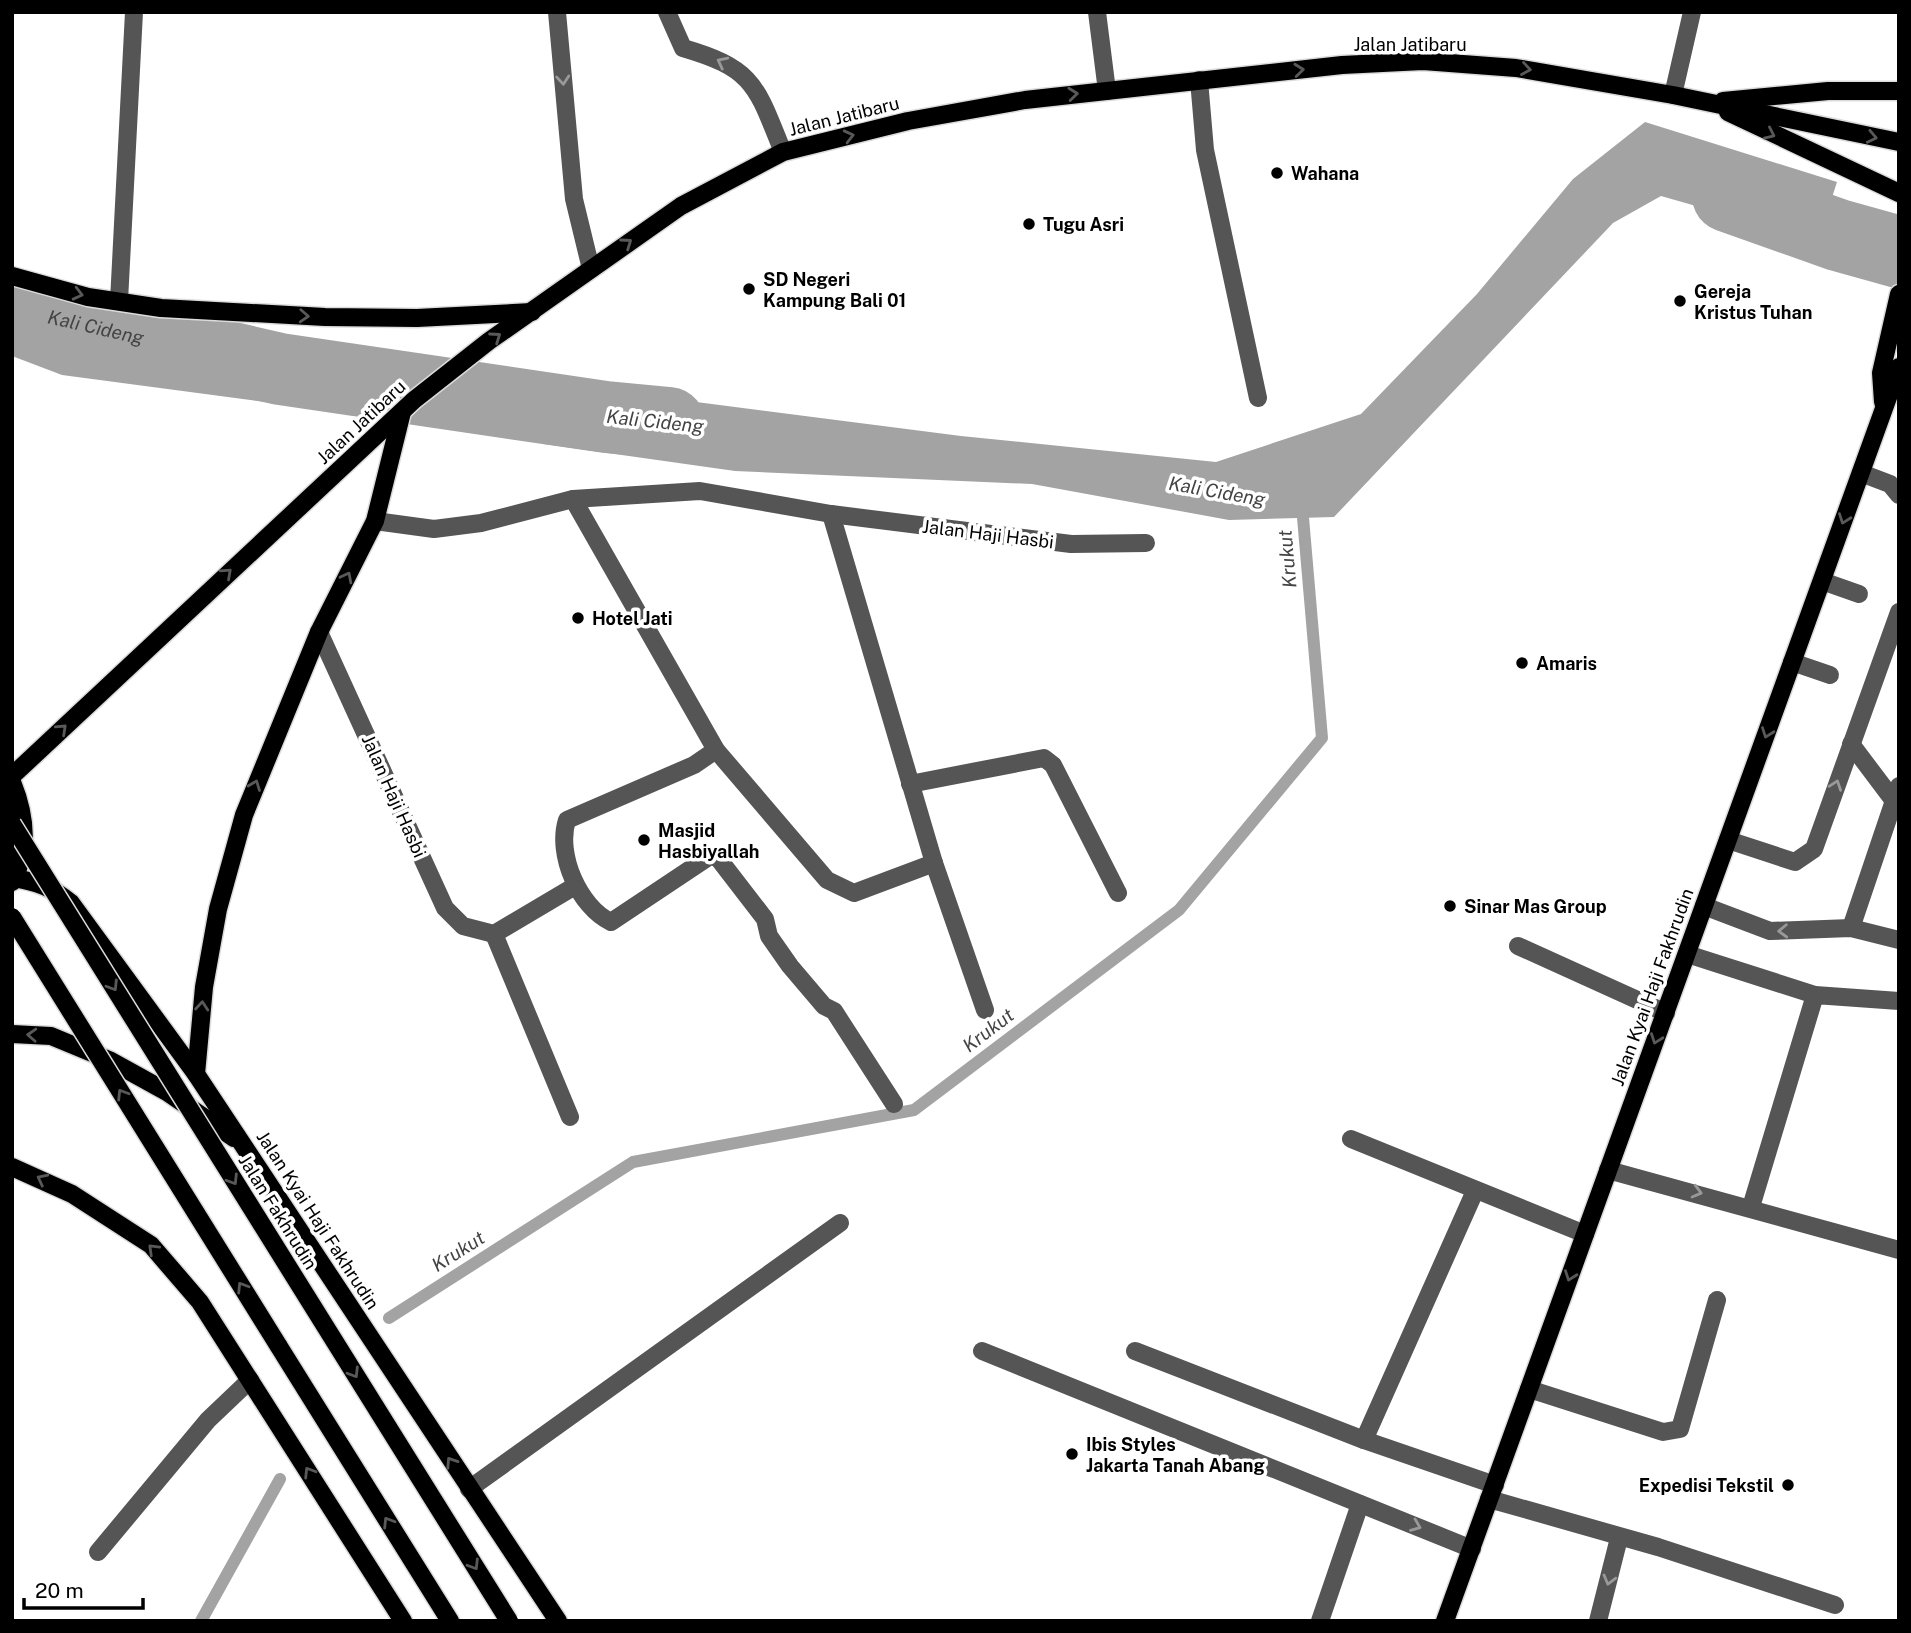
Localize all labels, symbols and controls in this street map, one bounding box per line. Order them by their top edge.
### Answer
street label: Jalan Jatibaru [1353,34,1467,55]
one-way arrow [717,56,730,70]
one-way arrow [1520,61,1532,76]
one-way arrow [1293,62,1305,77]
one-way arrow [555,75,570,86]
one-way arrow [1067,87,1079,102]
street label: Jalan Jatibaru [787,92,901,140]
one-way arrow [1762,126,1775,140]
one-way arrow [1866,128,1878,143]
one-way arrow [843,130,855,144]
place label: Wahana [1291,163,1359,184]
marker: Wahana [1269,165,1285,181]
place label: Tugu Asri [1043,214,1124,235]
marker: Tugu Asri [1021,216,1037,232]
one-way arrow [619,239,632,251]
place label: SD Negeri Kampung Bali 01 [763,269,906,311]
marker: SD Negeri Kampung Bali 01 [741,281,757,297]
place label: Gereja Kristus Tuhan [1694,281,1812,323]
one-way arrow [72,286,84,300]
marker: Gereja Kristus Tuhan [1672,293,1688,309]
water label: Kali Cideng [46,306,147,349]
one-way arrow [299,309,310,324]
one-way arrow [488,333,501,345]
street label: Jalan Jatibaru [312,376,410,468]
water label: Kali Cideng [605,405,705,437]
water label: Kali Cideng [1167,472,1268,510]
one-way arrow [1839,513,1853,525]
street label: Jalan Haji Hasbi [921,516,1055,552]
water label: Krukut [1273,529,1301,589]
one-way arrow [219,568,232,581]
one-way arrow [338,572,352,584]
place label: Hotel Jati [592,608,673,629]
marker: Hotel Jati [570,610,586,626]
place label: Amaris [1536,653,1597,674]
marker: Amaris [1514,655,1530,671]
one-way arrow [54,725,67,738]
one-way arrow [1761,726,1775,738]
street label: Jalan Haji Hasbi [358,731,430,861]
one-way arrow [1828,779,1842,791]
one-way arrow [247,780,261,792]
place label: Masjid Hasbiyallah [658,820,760,862]
marker: Masjid Hasbiyallah [636,832,652,848]
street label: Jalan Kyai Haji Fakhrudin [1606,886,1698,1088]
place label: Sinar Mas Group [1464,896,1607,917]
marker: Sinar Mas Group [1442,898,1458,914]
one-way arrow [1777,923,1788,938]
one-way arrow [104,979,117,992]
one-way arrow [194,1000,209,1011]
water label: Krukut [958,1004,1018,1056]
one-way arrow [27,1028,38,1043]
one-way arrow [1650,1032,1664,1044]
one-way arrow [117,1089,130,1102]
street label: Jalan Kyai Haji Fakhrudin [252,1127,384,1313]
street label: Jalan Fakhrudin [234,1151,322,1273]
one-way arrow [225,1172,238,1185]
one-way arrow [37,1174,49,1188]
one-way arrow [1691,1184,1703,1198]
water label: Krukut [427,1226,489,1276]
one-way arrow [148,1245,161,1258]
one-way arrow [1564,1269,1578,1281]
one-way arrow [237,1282,250,1295]
one-way arrow [345,1365,358,1378]
place label: Ibis Styles Jakarta Tanah Abang [1086,1434,1265,1476]
marker: Ibis Styles Jakarta Tanah Abang [1064,1446,1080,1462]
one-way arrow [447,1457,460,1470]
one-way arrow [304,1467,317,1480]
place label: Expedisi Tekstil [1639,1475,1774,1496]
marker: Expedisi Tekstil [1780,1477,1796,1493]
one-way arrow [383,1516,396,1529]
one-way arrow [1409,1518,1421,1532]
one-way arrow [466,1558,479,1571]
scale bar [24,1566,144,1610]
one-way arrow [1603,1573,1618,1585]
text: 20 m [35,1578,84,1603]

